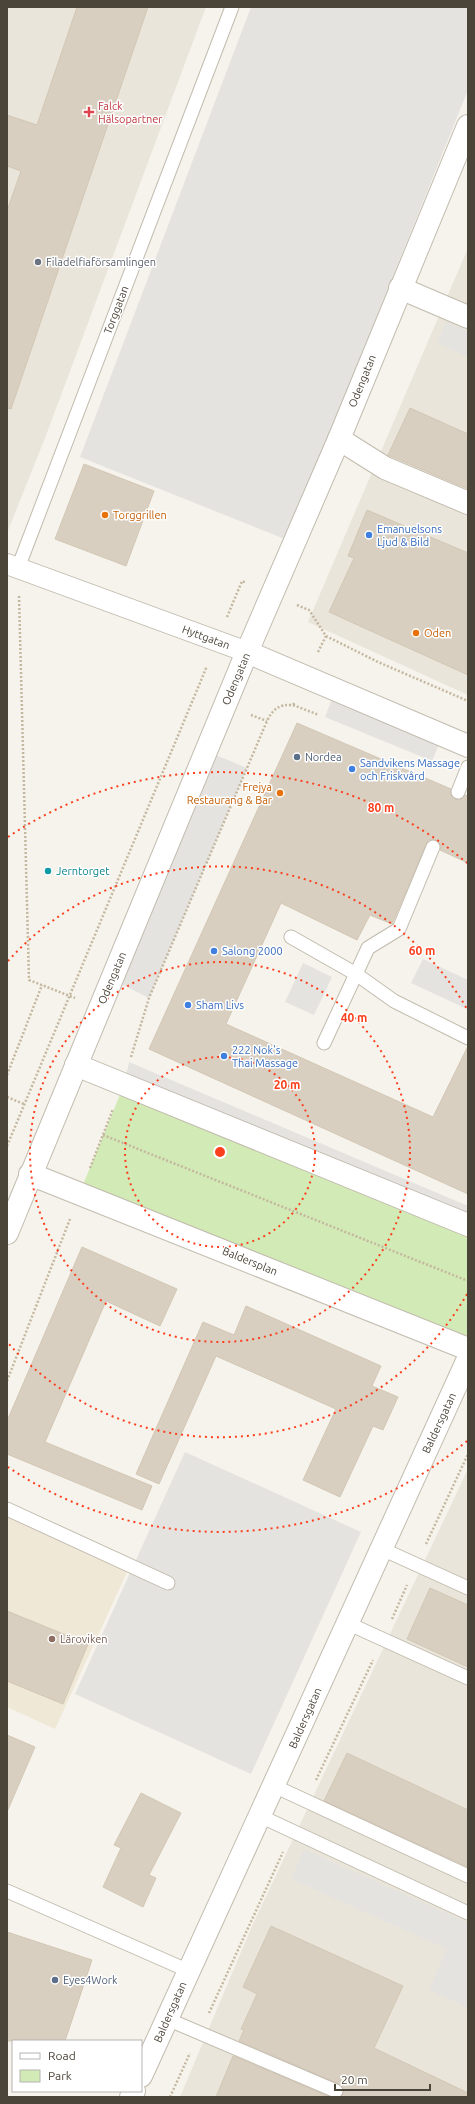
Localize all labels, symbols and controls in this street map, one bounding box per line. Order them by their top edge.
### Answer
place label: Falck Hälsopartner [98,100,163,125]
marker: Falck Hälsopartner [83,106,95,118]
place label: Filadelfiaförsamlingen [46,256,156,268]
marker: Filadelfiaförsamlingen [33,257,43,267]
street label: Torggatan [101,284,131,336]
street label: Odengatan [346,353,378,409]
place label: Torggrillen [113,509,167,521]
marker: Torggrillen [100,510,110,520]
place label: Emanuelsons Ljud & Bild [377,523,442,548]
marker: Emanuelsons Ljud & Bild [364,530,374,540]
street label: Hyttgatan [181,623,231,651]
place label: Oden [424,627,451,639]
marker: Oden [411,628,421,638]
street label: Odengatan [220,651,252,707]
place label: Nordea [305,751,342,763]
marker: Nordea [292,752,302,762]
place label: Sandvikens Massage och Friskvård [360,757,460,782]
marker: Sandvikens Massage och Friskvård [347,764,357,774]
place label: Frejya Restaurang & Bar [187,781,273,806]
marker: Frejya Restaurang & Bar [275,788,285,798]
text: 80 m [368,801,394,814]
place label: Jerntorget [56,865,110,877]
marker: Jerntorget [43,866,53,876]
text: 60 m [409,944,435,957]
place label: Salong 2000 [222,945,283,957]
marker: Salong 2000 [209,946,219,956]
street label: Odengatan [96,950,128,1006]
place label: Sham Livs [196,999,244,1011]
marker: Sham Livs [183,1000,193,1010]
text: 40 m [341,1011,367,1024]
place label: 222 Nok's Thai Massage [232,1044,298,1069]
marker: 222 Nok's Thai Massage [219,1051,229,1061]
text: 20 m [274,1078,300,1091]
centre of rings [213,1145,227,1159]
street label: Baldersplan [221,1245,279,1277]
street label: Baldersgatan [420,1391,458,1455]
place label: Läroviken [60,1633,108,1645]
marker: Läroviken [47,1634,57,1644]
street label: Baldersgatan [286,1686,324,1750]
place label: Eyes4Work [63,1974,118,1986]
marker: Eyes4Work [50,1975,60,1985]
street label: Baldersgatan [151,1980,189,2044]
legend [12,2040,142,2092]
text: Road [48,2049,76,2062]
scale bar [335,2066,430,2092]
text: Park [48,2069,72,2082]
text: 20 m [341,2073,368,2086]

